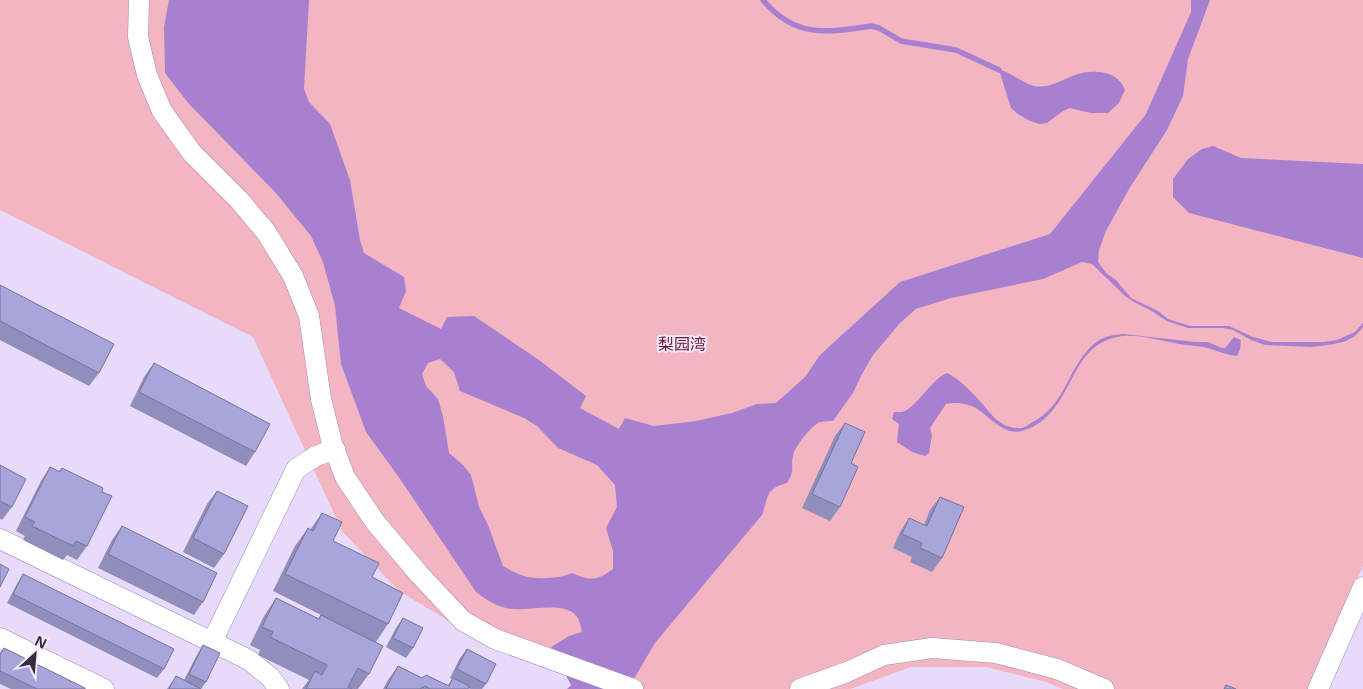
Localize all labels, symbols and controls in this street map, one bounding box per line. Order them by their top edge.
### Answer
park label: 梨园湾 [658,333,706,355]
north arrow [10,629,60,679]
text: N [32,631,50,653]

